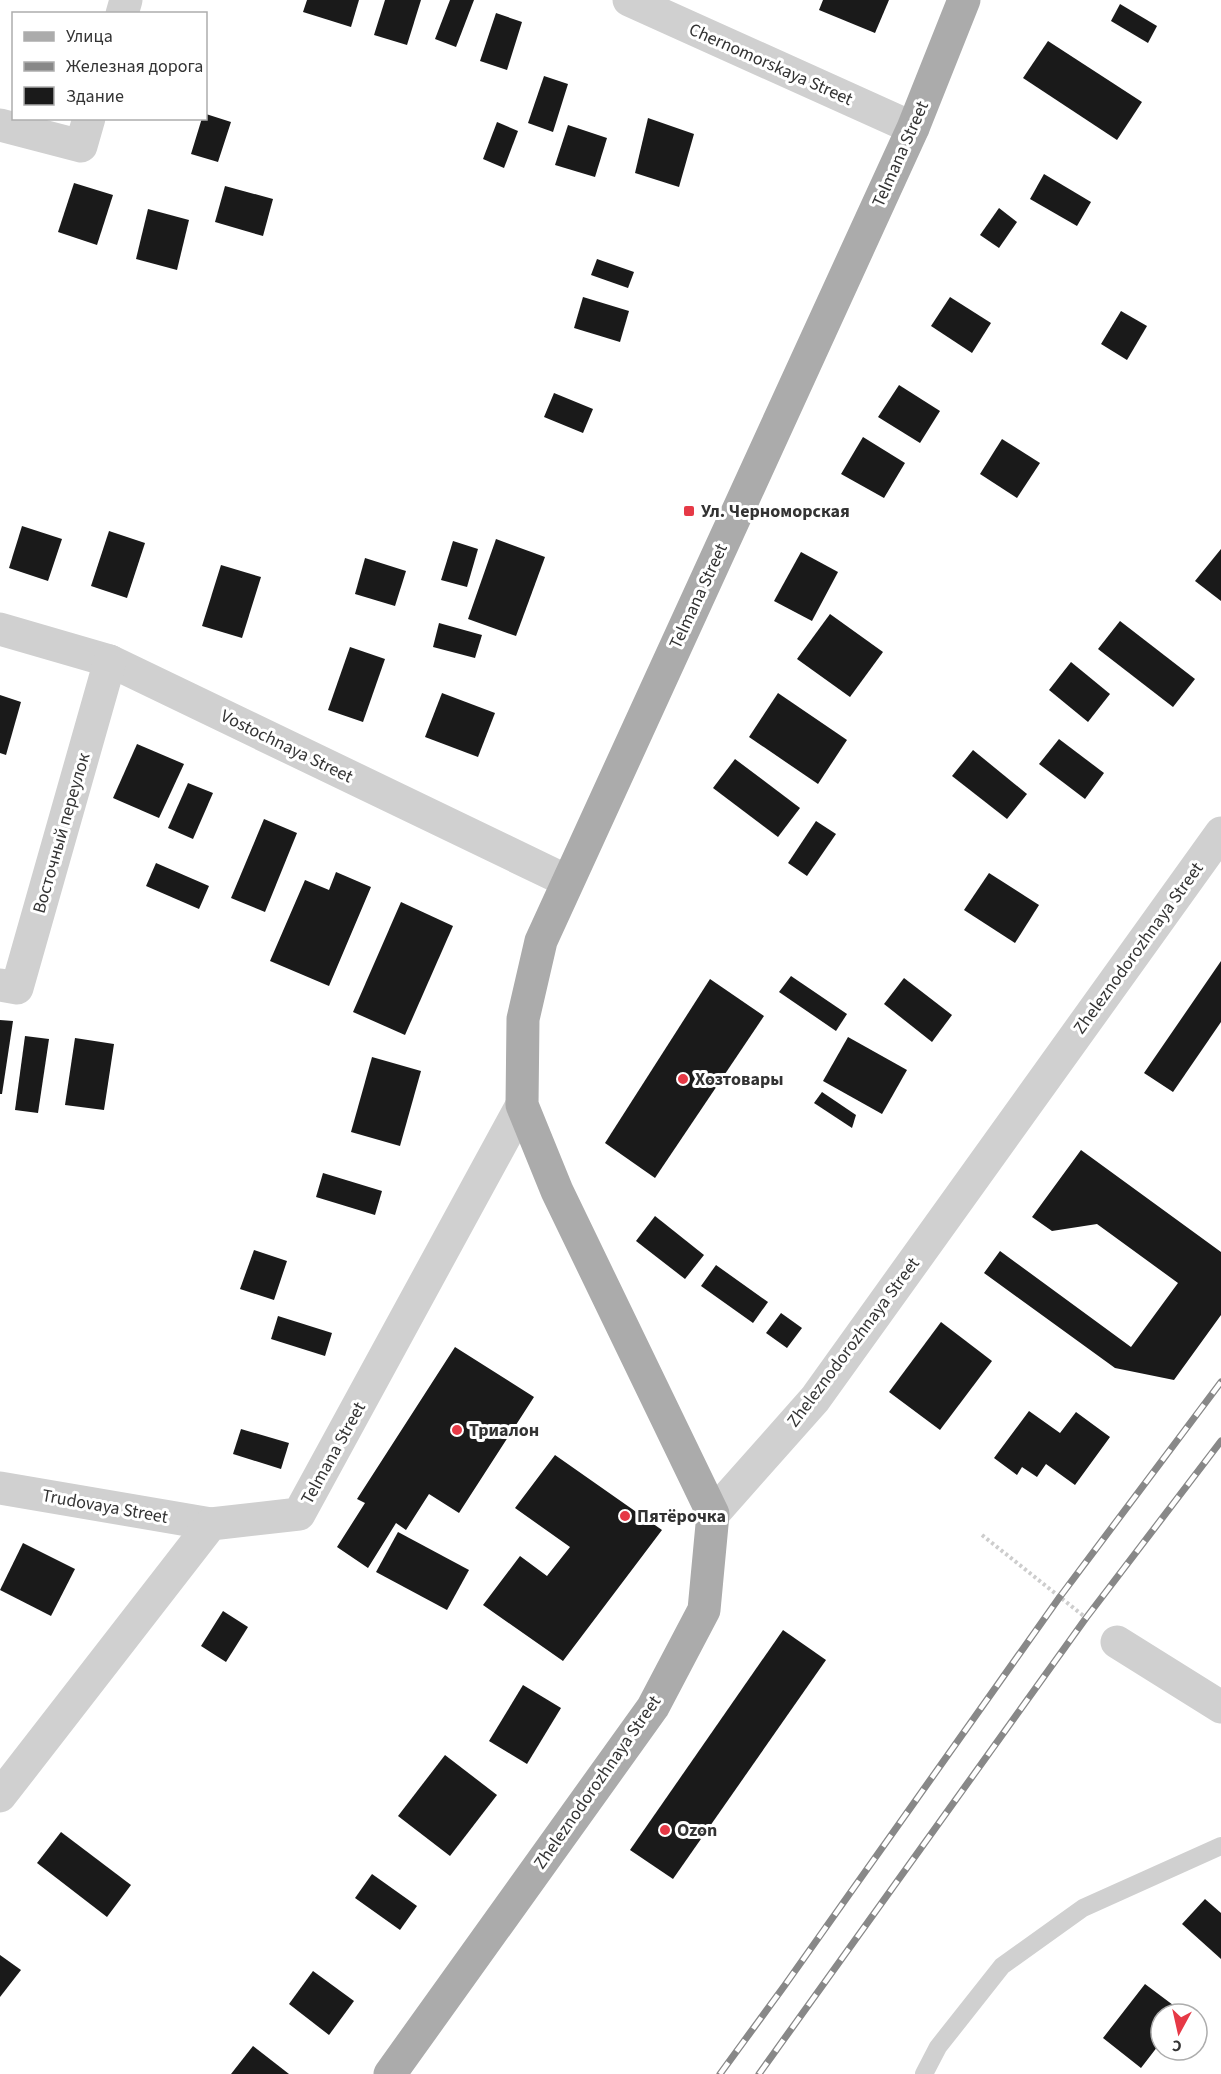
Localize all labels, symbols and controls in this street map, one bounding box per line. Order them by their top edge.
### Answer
legend [12,12,207,120]
street label: Chernomorskaya Street [685,17,857,112]
text: Улица [66,24,113,49]
text: Железная дорога [66,54,203,79]
text: Здание [66,84,124,109]
street label: Telmana Street [866,97,935,211]
place label: Ул. Черноморская [701,499,850,524]
marker: Ул. Черноморская [682,504,696,518]
street label: Telmana Street [663,539,734,653]
street label: Vostochnaya Street [216,704,357,789]
street label: Восточный переулок [27,750,96,916]
street label: Zheleznodorozhnaya Street [1068,857,1209,1039]
place label: Хозтовары [695,1067,784,1092]
marker: Хозтовары [676,1072,690,1086]
street label: Zheleznodorozhnaya Street [781,1252,926,1432]
street label: Telmana Street [295,1398,372,1509]
place label: Триалон [469,1418,539,1443]
marker: Триалон [450,1423,464,1437]
street label: Trudovaya Street [40,1483,170,1530]
place label: Пятёрочка [637,1504,726,1529]
marker: Пятёрочка [618,1509,632,1523]
street label: Zheleznodorozhnaya Street [528,1690,667,1874]
place label: Ozon [677,1818,717,1843]
marker: Ozon [658,1823,672,1837]
north arrow [1149,2002,1209,2062]
text: С [1171,2034,1183,2057]

